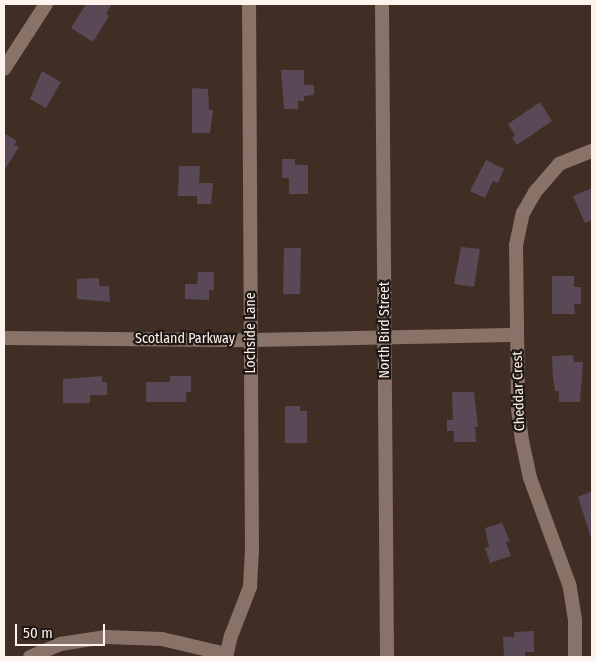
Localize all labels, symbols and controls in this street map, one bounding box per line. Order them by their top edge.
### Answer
street label: North Bird Street [377,282,393,378]
street label: Lochside Lane [243,292,259,374]
street label: Scotland Parkway [135,331,235,347]
street label: Cheddar Crest [509,351,529,431]
scale bar [18,614,108,646]
text: 50 m [23,624,53,642]

